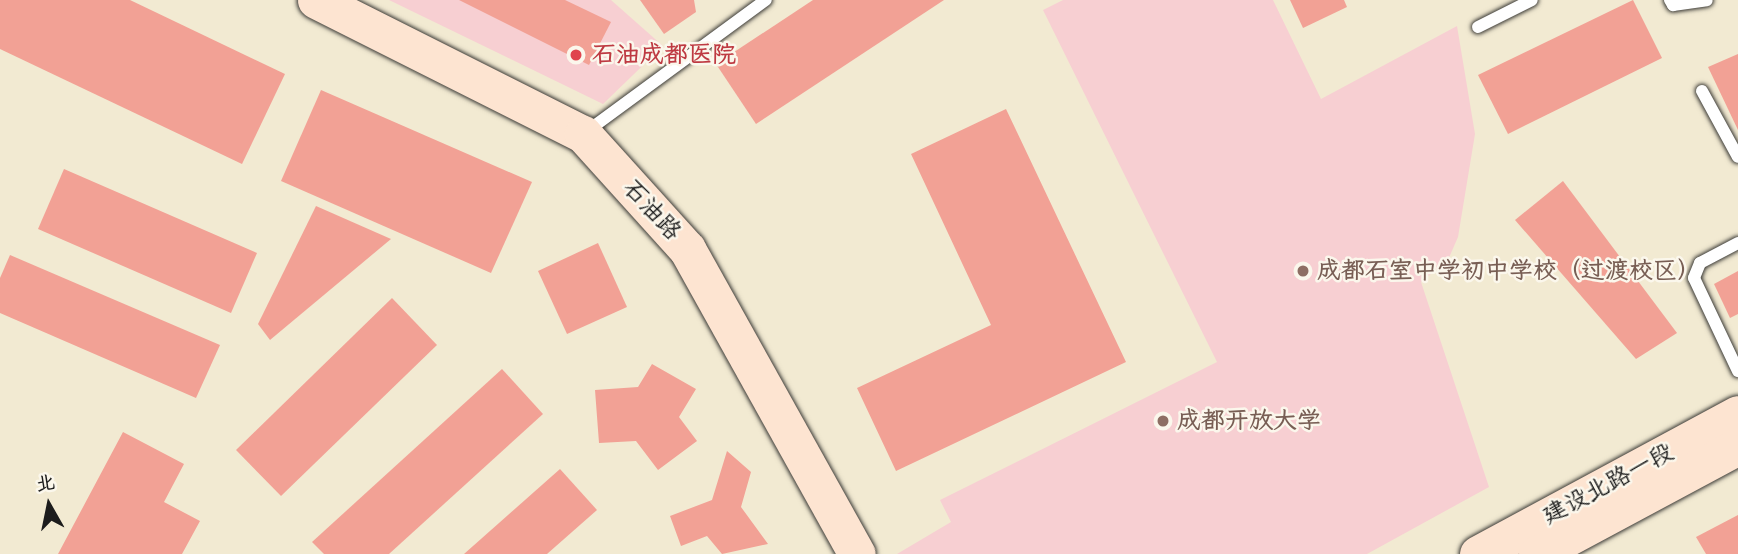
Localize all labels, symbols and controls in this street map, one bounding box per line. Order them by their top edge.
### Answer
place label: 石油成都医院 [592,41,736,69]
marker: 石油成都医院 [566,45,586,65]
street label: 石油路 [617,174,687,246]
place label: 成都石室中学初中学校（过渡校区） [1317,257,1701,285]
marker: 成都石室中学初中学校（过渡校区） [1295,263,1311,279]
place label: 成都开放大学 [1177,407,1321,435]
marker: 成都开放大学 [1155,413,1171,429]
street label: 建设北路一段 [1538,437,1678,531]
north arrow [14,470,84,540]
text: 北 [34,471,57,497]

